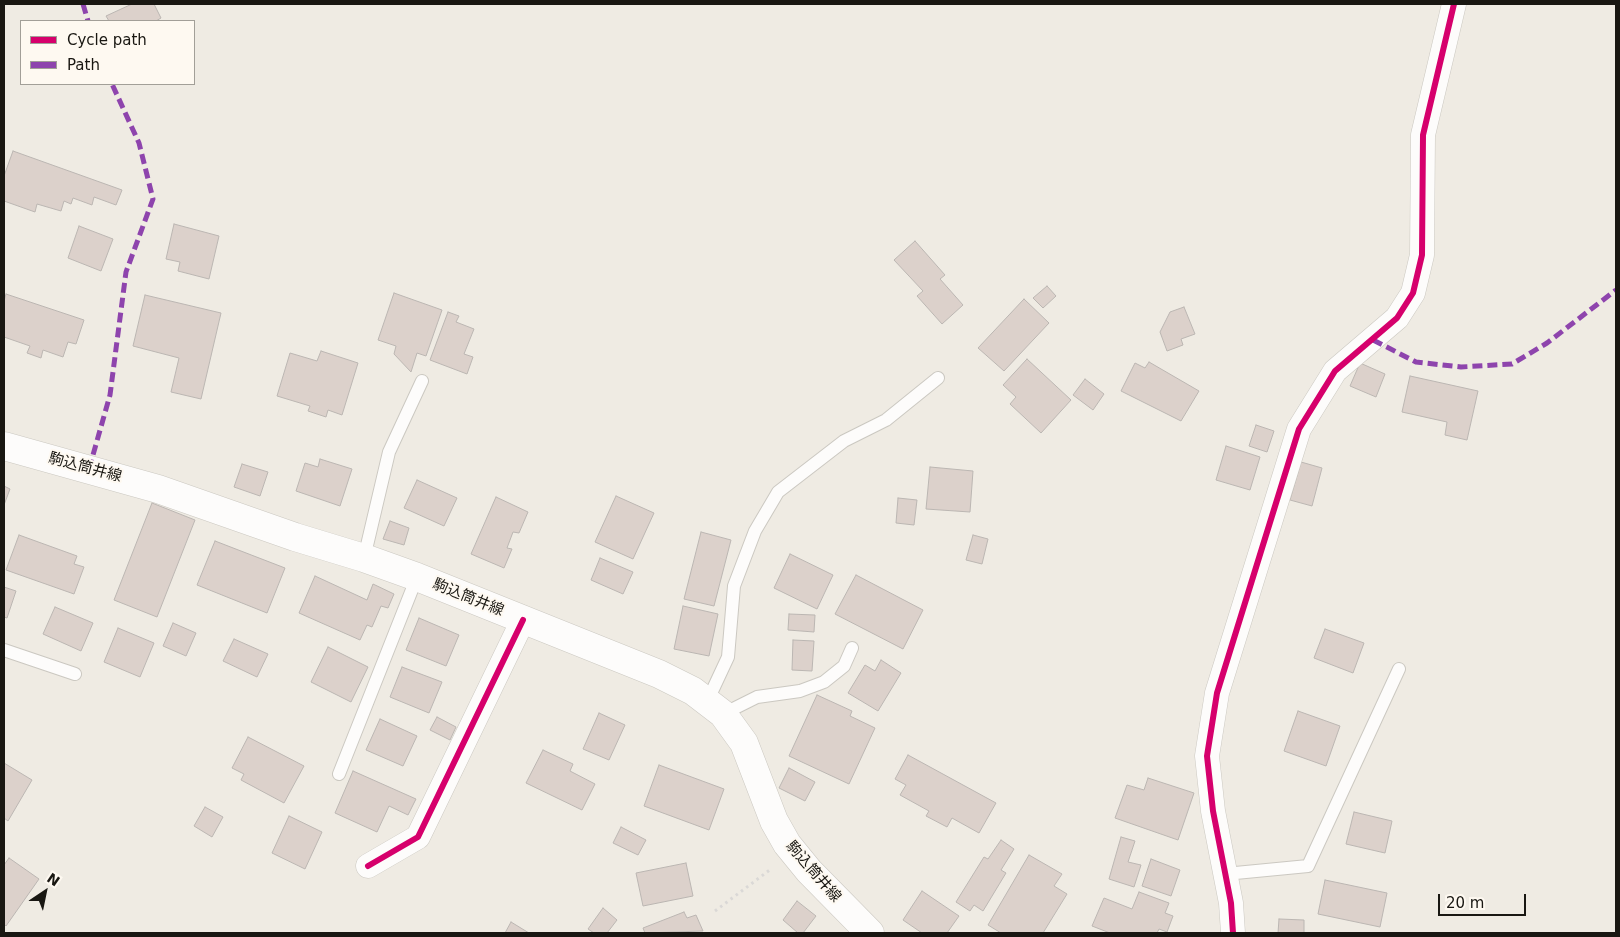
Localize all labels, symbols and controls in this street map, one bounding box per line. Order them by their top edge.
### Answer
legend [20,20,195,85]
text: Cycle path [67,31,147,49]
text: Path [67,56,100,74]
street label: 駒込筒井線 [46,450,124,486]
street label: 駒込筒井線 [430,576,506,620]
street label: 駒込筒井線 [782,838,844,906]
north arrow [20,867,70,917]
text: N [44,870,63,889]
scale bar [1440,884,1528,916]
text: 20 m [1446,894,1484,912]

